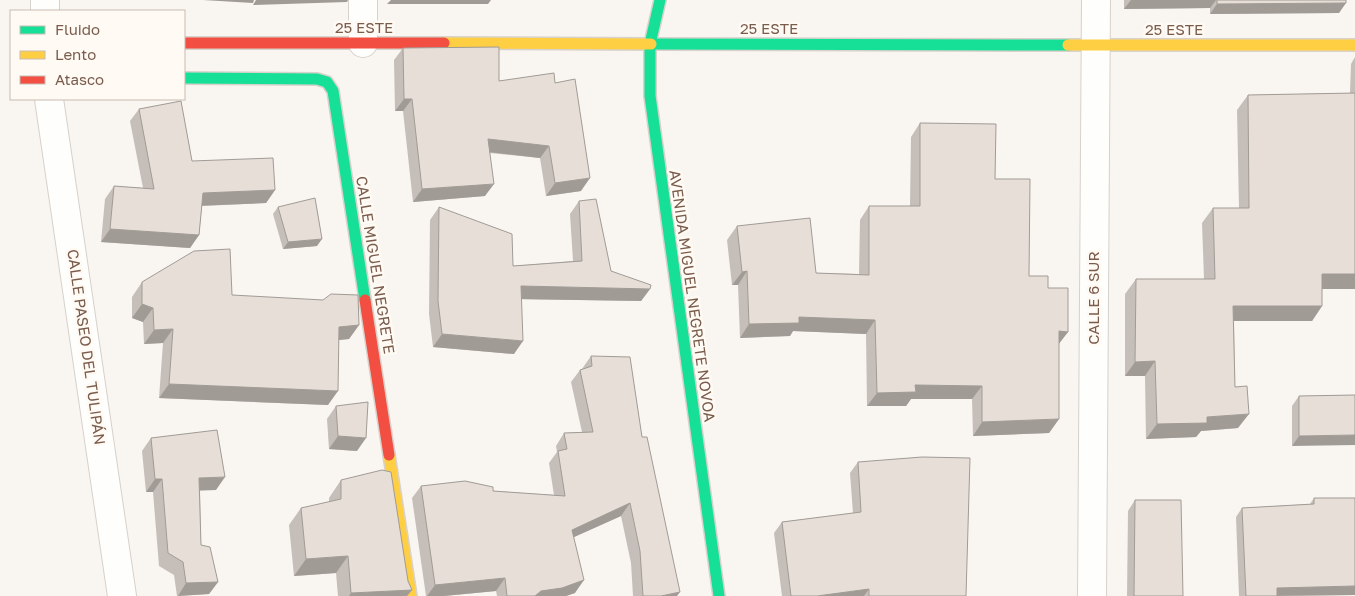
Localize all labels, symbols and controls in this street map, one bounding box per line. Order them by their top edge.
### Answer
legend [10,10,185,100]
street label: 25 ESTE [335,18,393,36]
street label: 25 ESTE [740,19,798,37]
text: Fluido [55,20,100,38]
street label: 25 ESTE [1145,20,1203,38]
text: Lento [55,45,96,63]
text: Atasco [55,70,104,88]
street label: AVENIDA MIGUEL NEGRETE NOVOA [666,169,720,423]
street label: CALLE MIGUEL NEGRETE [353,175,399,355]
street label: CALLE PASEO DEL TULIPÁN [64,248,110,446]
street label: CALLE 6 SUR [1084,251,1102,345]

